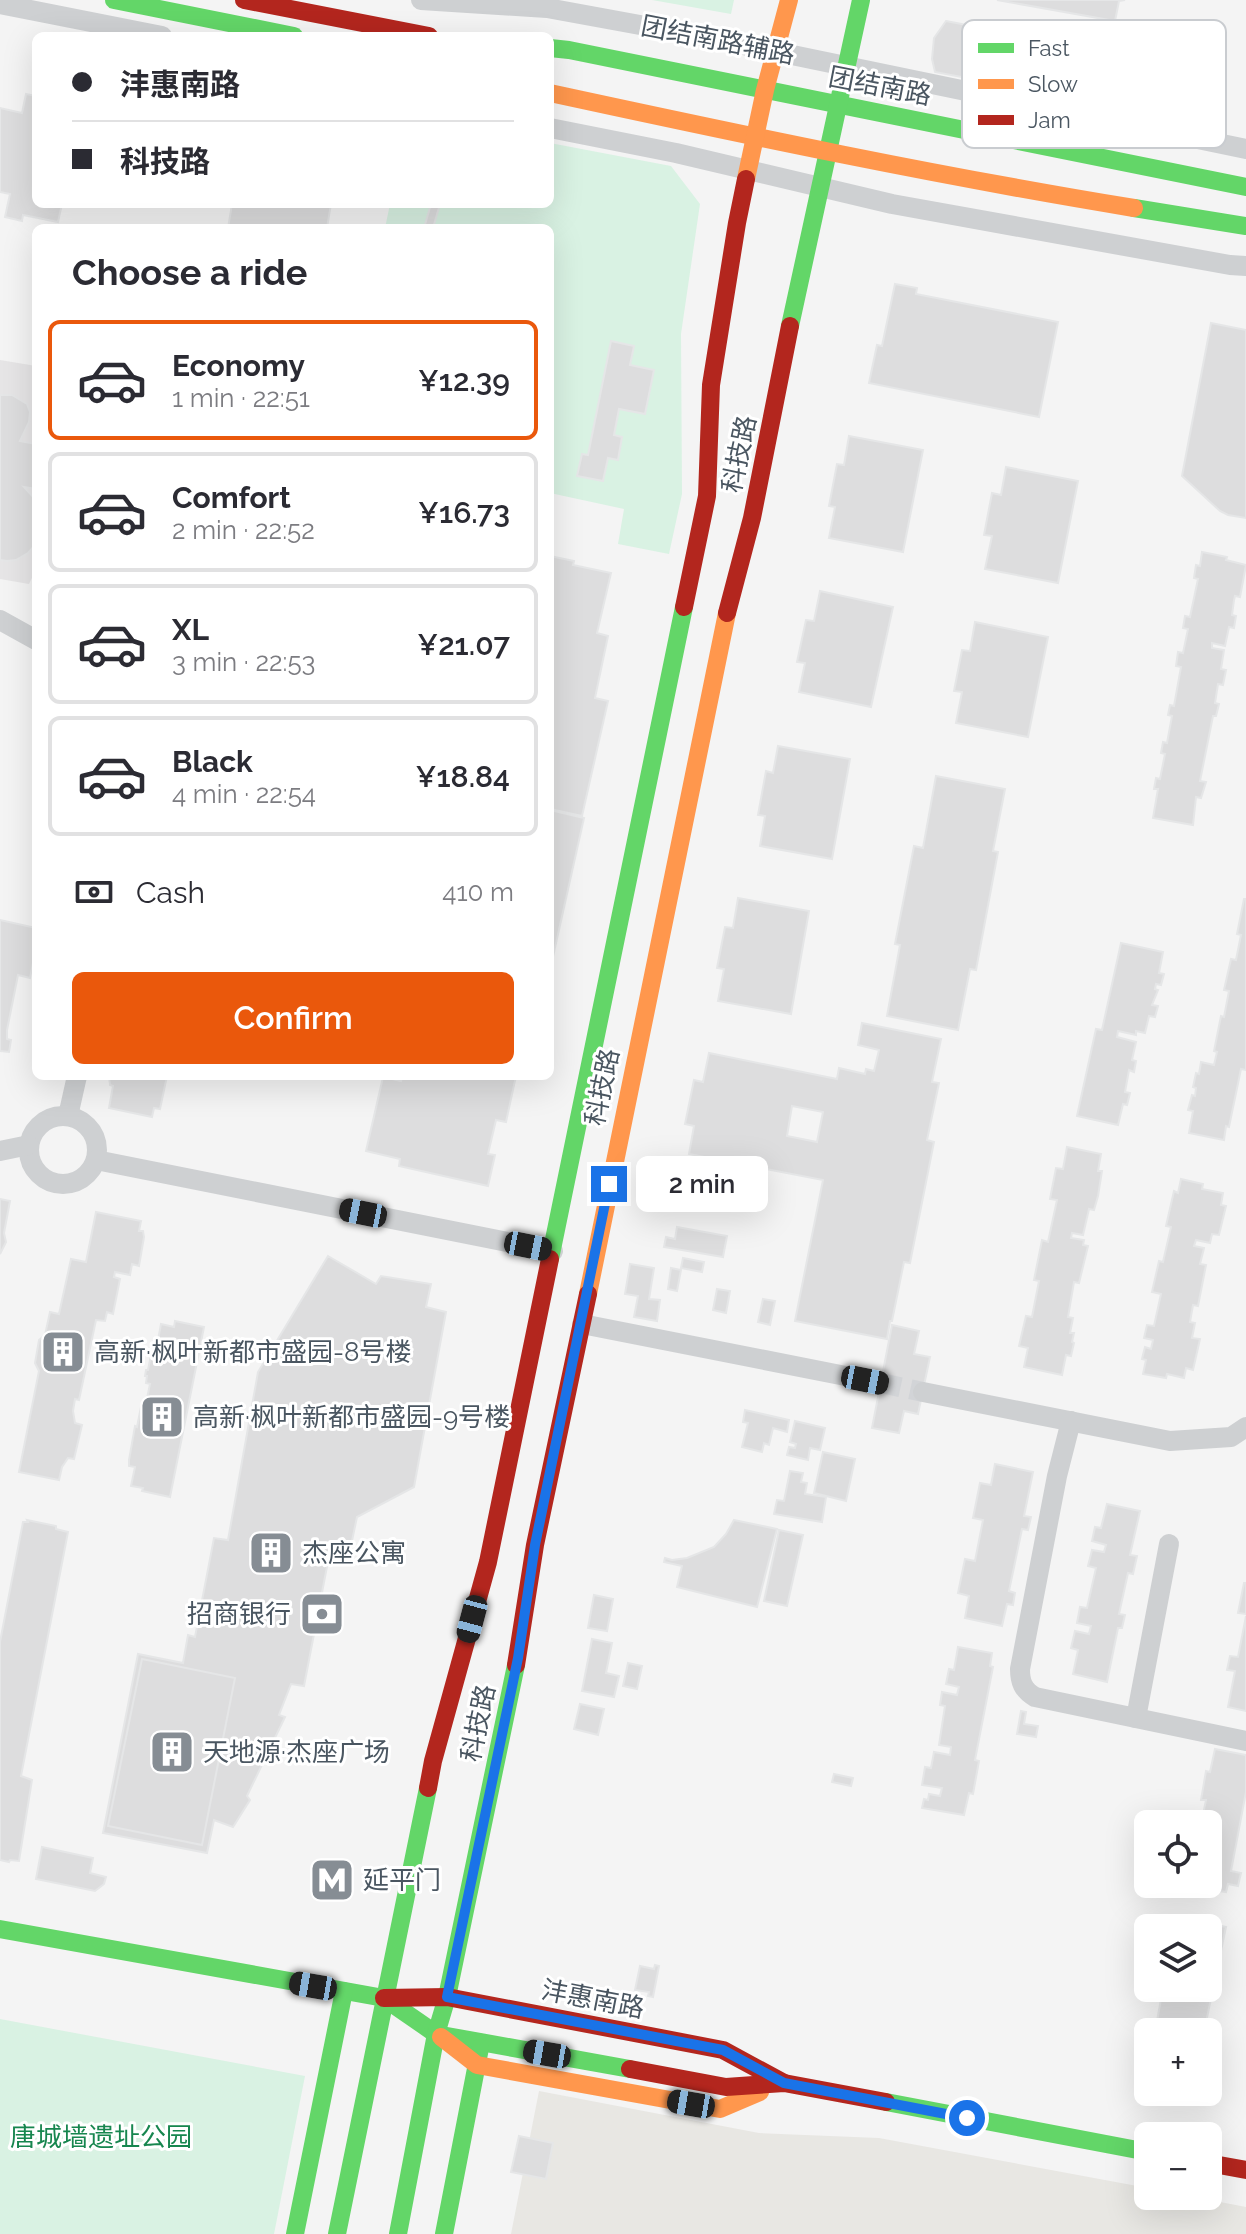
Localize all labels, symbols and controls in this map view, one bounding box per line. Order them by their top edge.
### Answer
street label: 团结南路辅路 [639,10,797,70]
legend [962,20,1226,148]
text: Fast [1028,35,1070,61]
street label: 团结南路 [826,61,934,111]
text: 沣惠南路 [120,67,240,102]
text: Slow [1028,71,1078,97]
text: Jam [1028,107,1071,133]
text: 科技路 [120,144,210,179]
text: Choose a ride [72,251,307,293]
icon: car [76,344,148,416]
text: Economy [172,348,305,383]
text: ¥12.39 [418,363,510,398]
text: 1 min · 22:51 [172,383,310,413]
street label: 科技路 [716,413,762,495]
icon: car [76,476,148,548]
text: Comfort [172,480,291,515]
text: ¥16.73 [418,495,510,530]
text: 2 min · 22:52 [172,515,315,545]
icon: car [76,608,148,680]
text: XL [172,612,209,647]
text: ¥21.07 [417,627,510,662]
text: 3 min · 22:53 [172,647,315,677]
icon: car [76,740,148,812]
text: Black [172,744,253,779]
text: ¥18.84 [416,759,510,794]
text: 4 min · 22:54 [172,779,316,809]
icon: cash [72,870,116,914]
text: Cash [136,875,205,910]
text: 410 m [442,877,514,907]
button: Confirm [72,972,514,1064]
street label: 科技路 [579,1046,625,1128]
callout: 2 min [637,1156,769,1212]
route end [591,1166,627,1202]
text: 2 min [669,1169,735,1199]
car [337,1197,389,1229]
car [502,1230,554,1262]
building icon: 高新·枫叶新都市盛园-8号楼 [39,1328,87,1376]
place label: 高新·枫叶新都市盛园-8号楼 [94,1337,411,1367]
car [839,1364,891,1396]
building icon: 高新·枫叶新都市盛园-9号楼 [138,1393,186,1441]
place label: 高新·枫叶新都市盛园-9号楼 [193,1402,510,1432]
building icon: 杰座公寓 [247,1529,295,1577]
place label: 杰座公寓 [302,1538,406,1568]
bank icon: 招商银行 [298,1590,346,1638]
car [454,1593,490,1645]
place label: 招商银行 [187,1599,291,1629]
street label: 科技路 [455,1682,501,1764]
building icon: 天地源·杰座广场 [148,1728,196,1776]
place label: 天地源·杰座广场 [203,1737,390,1767]
map controls [1134,1810,1222,2210]
button: locate [1134,1810,1222,1898]
metro station icon: 延平门 [308,1856,356,1904]
place label: 延平门 [363,1865,441,1895]
button: layers [1134,1914,1222,2002]
car [287,1970,339,2002]
street label: 沣惠南路 [539,1974,647,2024]
button: + [1134,2018,1222,2106]
car [521,2038,573,2070]
car [665,2088,717,2120]
route start [949,2100,985,2136]
park label: 唐城墙遗址公园 [10,2122,192,2152]
button: − [1134,2122,1222,2210]

